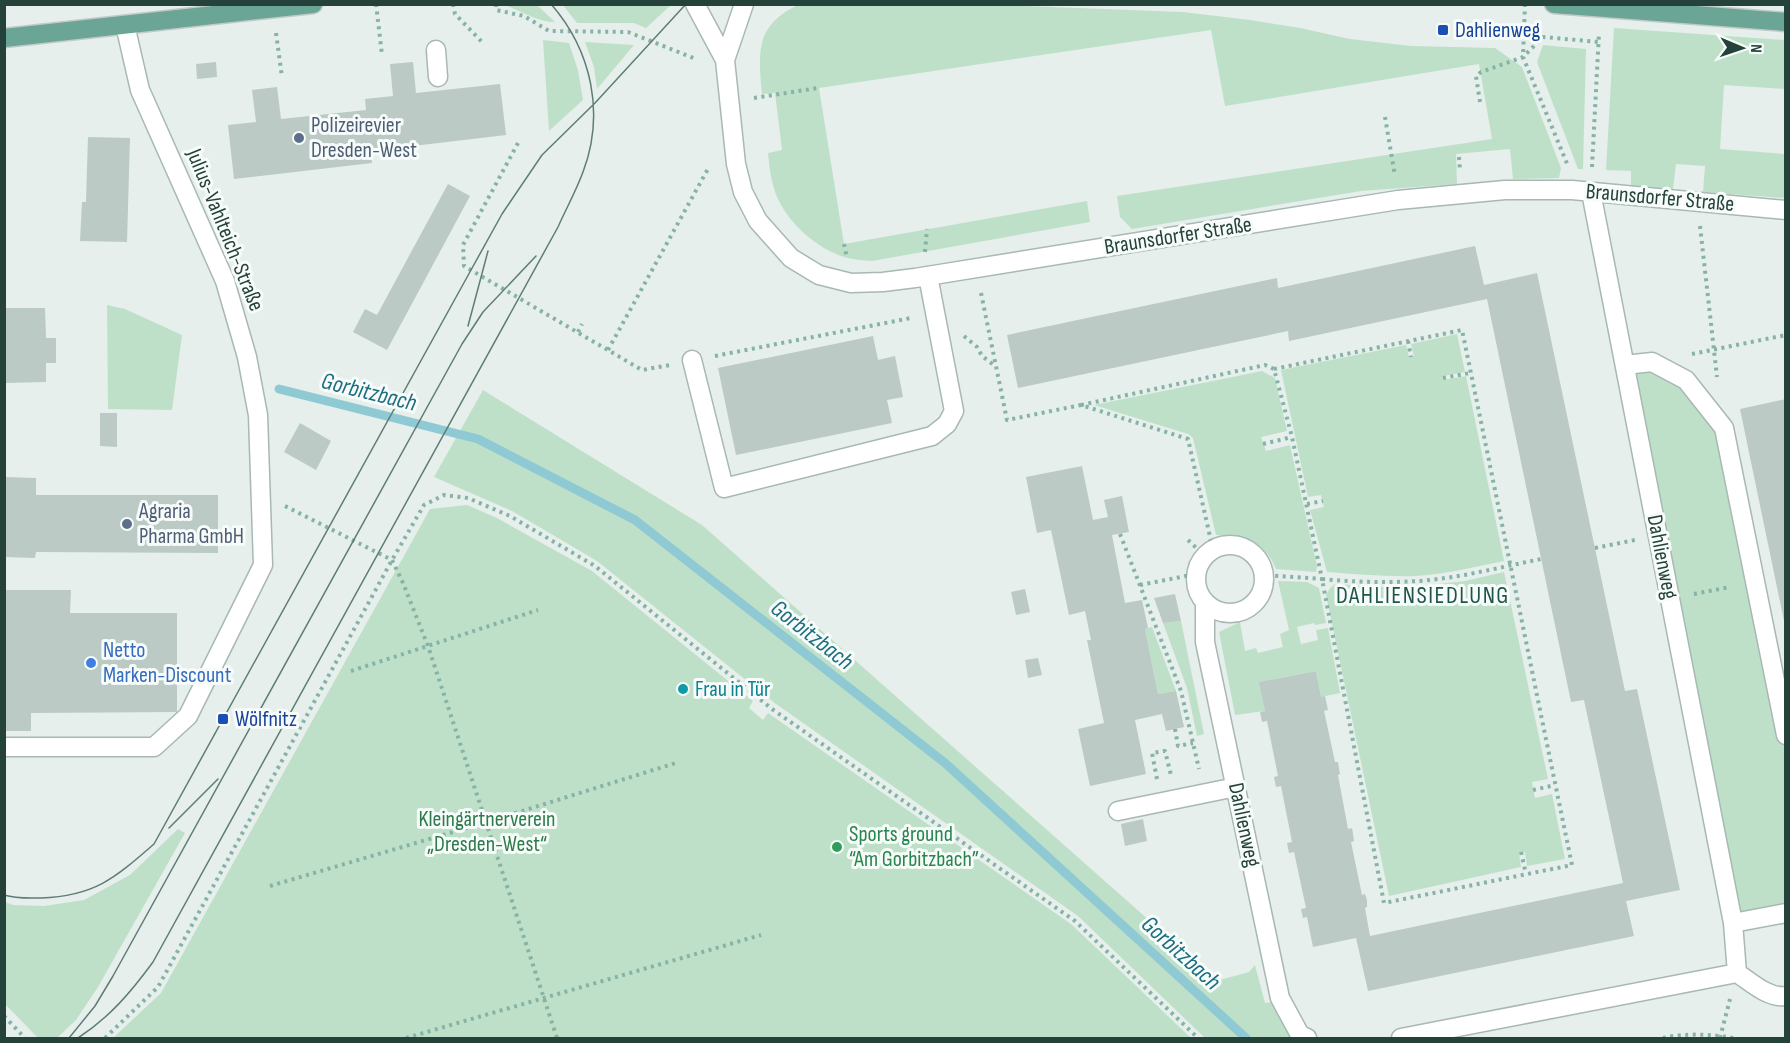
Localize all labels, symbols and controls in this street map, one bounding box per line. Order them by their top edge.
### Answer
place label: Dahlienweg [1455,17,1541,44]
north arrow [1712,18,1772,78]
marker: Dahlienweg [1436,23,1450,37]
text: N [1746,44,1765,53]
place label: Polizeirevier Dresden-West [311,112,417,164]
marker: Polizeirevier Dresden-West [292,131,306,145]
street label: Julius-Vahlteich-Straße [180,144,270,315]
street label: Braunsdorfer Straße [1585,178,1735,218]
street label: Braunsdorfer Straße [1102,211,1254,261]
water label: Gorbitzbach [318,366,420,418]
place label: Agraria Pharma GmbH [138,498,244,550]
street label: Dahlienweg [1641,513,1683,602]
marker: Agraria Pharma GmbH [120,517,134,531]
district label: DAHLIENSIEDLUNG [1336,581,1510,610]
water label: Gorbitzbach [765,594,859,676]
place label: Netto Marken-Discount [103,637,232,689]
marker: Netto Marken-Discount [84,656,98,670]
place label: Frau in Tür [695,676,770,703]
marker: Frau in Tür [676,682,690,696]
place label: Wölfnitz [235,706,297,733]
marker: Wölfnitz [216,712,230,726]
street label: Dahlienweg [1222,780,1266,870]
park label: Kleingärtnerverein „Dresden-West“ [419,806,555,858]
place label: Sports ground “Am Gorbitzbach” [849,821,979,873]
marker: Sports ground “Am Gorbitzbach” [830,840,844,854]
water label: Gorbitzbach [1135,910,1227,996]

